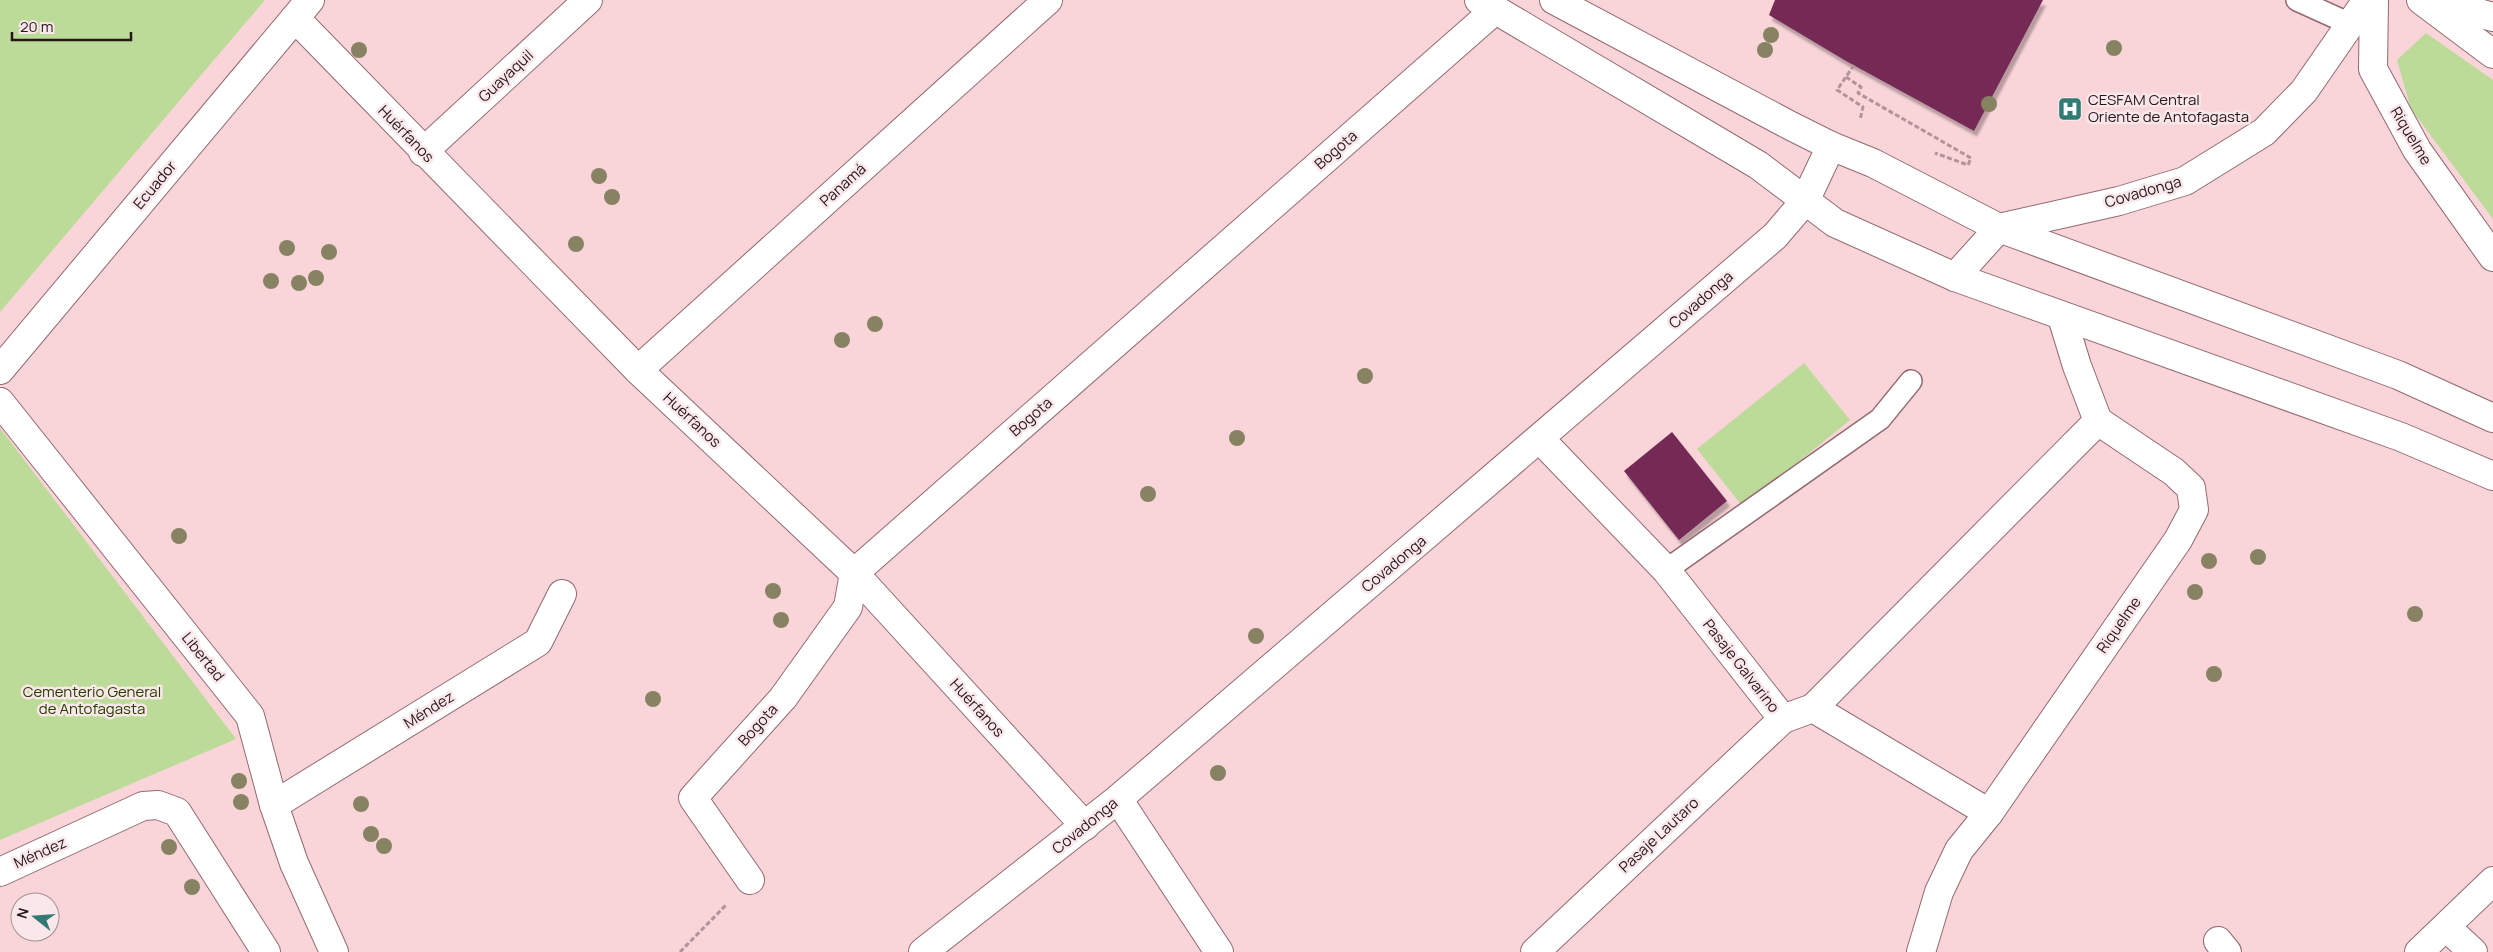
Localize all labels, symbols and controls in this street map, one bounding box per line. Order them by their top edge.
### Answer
scale bar [12,10,131,42]
text: 20 m [20,16,53,37]
street label: Guayaquil [474,45,538,107]
place label: CESFAM Central Oriente de Antofagasta [2088,89,2249,127]
hospital icon: CESFAM Central Oriente de Antofagasta [2057,96,2083,122]
street label: Huérfanos [374,100,439,167]
street label: Riquelme [2386,103,2437,169]
street label: Bogota [1310,125,1361,174]
street label: Ecuador [128,156,181,213]
street label: Panamá [815,158,870,211]
street label: Covadonga [2102,171,2184,212]
street label: Covadonga [1664,266,1737,333]
street label: Huérfanos [659,387,726,452]
street label: Bogota [1005,392,1056,441]
street label: Covadonga [1357,530,1431,597]
street label: Riquelme [2092,592,2146,657]
street label: Pasaje Galvarino [1698,615,1785,717]
street label: Libertad [177,628,230,686]
street label: Huérfanos [945,674,1009,742]
park label: Cementerio General de Antofagasta [23,681,161,719]
street label: Méndez [400,686,458,733]
street label: Bogota [733,699,782,750]
street label: Pasaje Lautaro [1614,792,1703,877]
street label: Covadonga [1047,793,1122,859]
street label: Méndez [10,832,70,873]
north arrow [10,892,60,942]
text: N [12,905,33,921]

